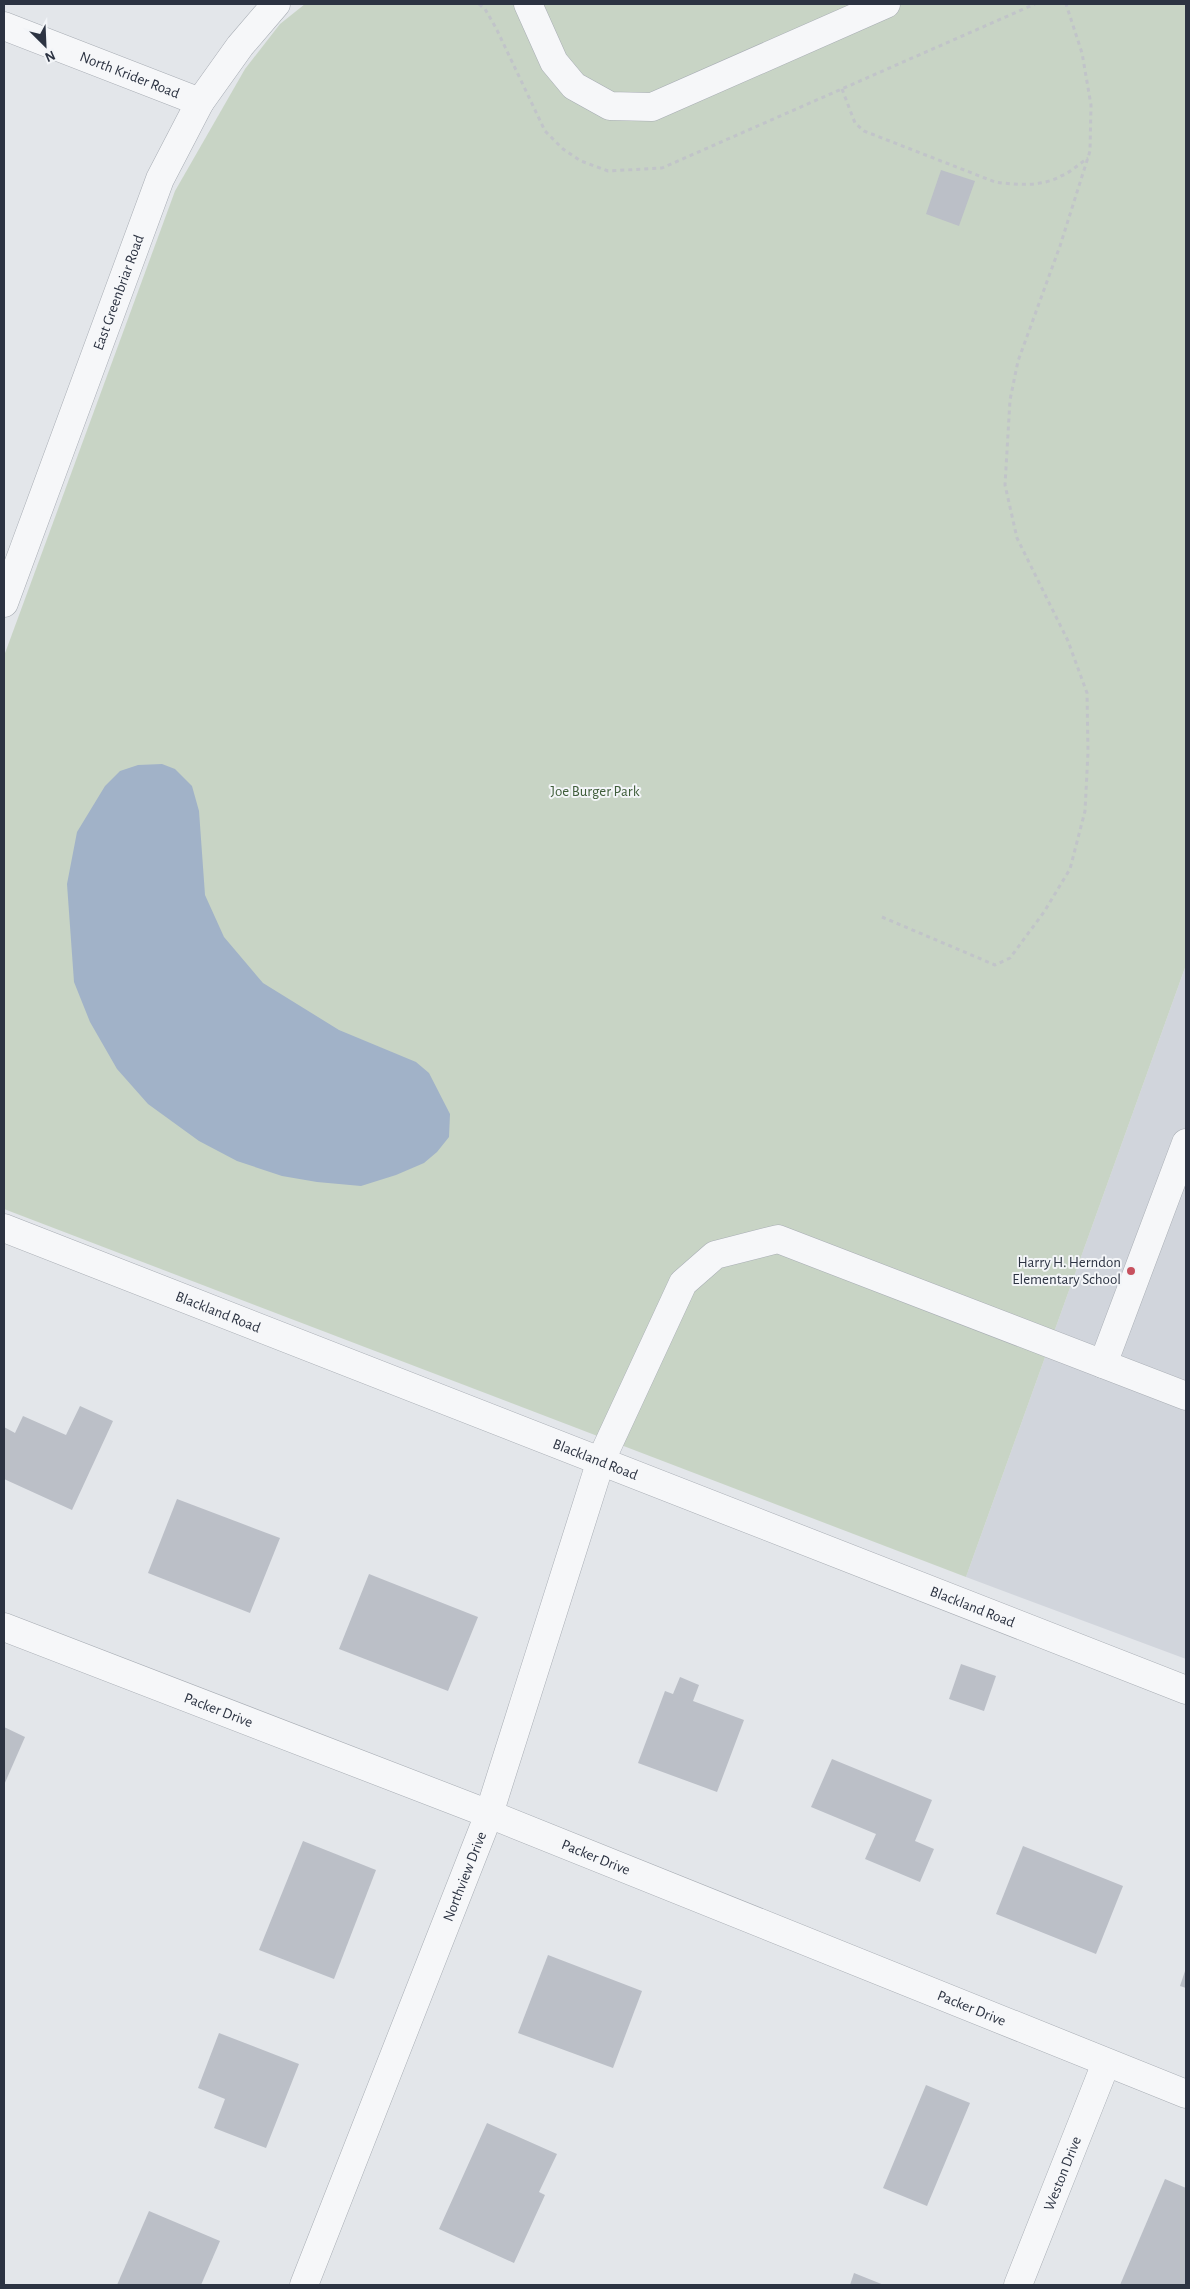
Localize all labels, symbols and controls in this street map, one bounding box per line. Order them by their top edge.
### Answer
north arrow [20,20,70,70]
text: N [43,48,57,64]
street label: North Krider Road [78,49,182,101]
street label: East Greenbriar Road [91,233,147,352]
park label: Joe Burger Park [551,784,640,799]
place label: Harry H. Herndon Elementary School [1012,1255,1121,1287]
marker: Harry H. Herndon Elementary School [1125,1265,1137,1277]
street label: Blackland Road [174,1289,263,1336]
street label: Blackland Road [551,1436,640,1483]
street label: Blackland Road [928,1584,1017,1630]
street label: Packer Drive [182,1690,255,1730]
street label: Northview Drive [441,1829,489,1924]
street label: Packer Drive [559,1837,632,1878]
street label: Packer Drive [935,1988,1008,2029]
street label: Weston Drive [1041,2134,1084,2213]

